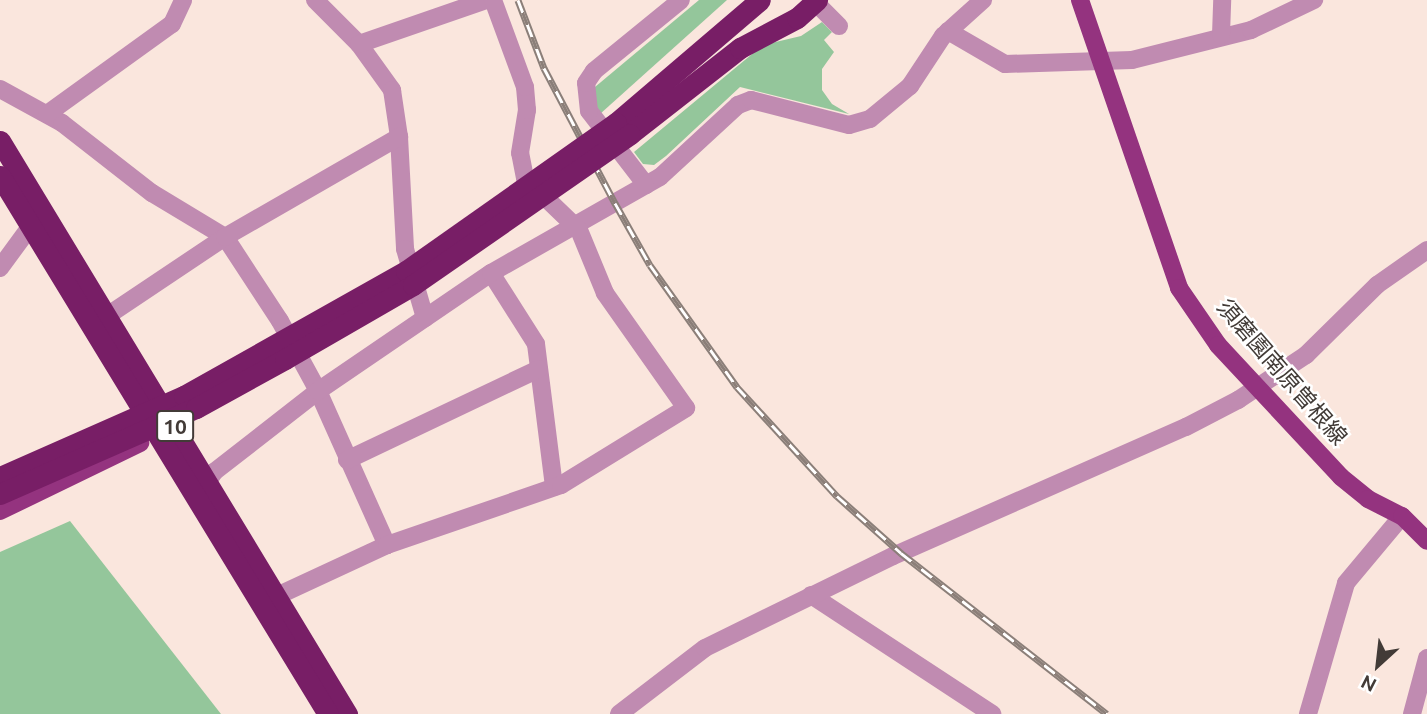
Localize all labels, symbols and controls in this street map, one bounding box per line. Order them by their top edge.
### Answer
street label: 須磨園南原曽根線 [1211,294,1353,450]
road number: 10 [156,408,194,444]
north arrow [1343,630,1413,700]
text: N [1357,671,1380,697]

